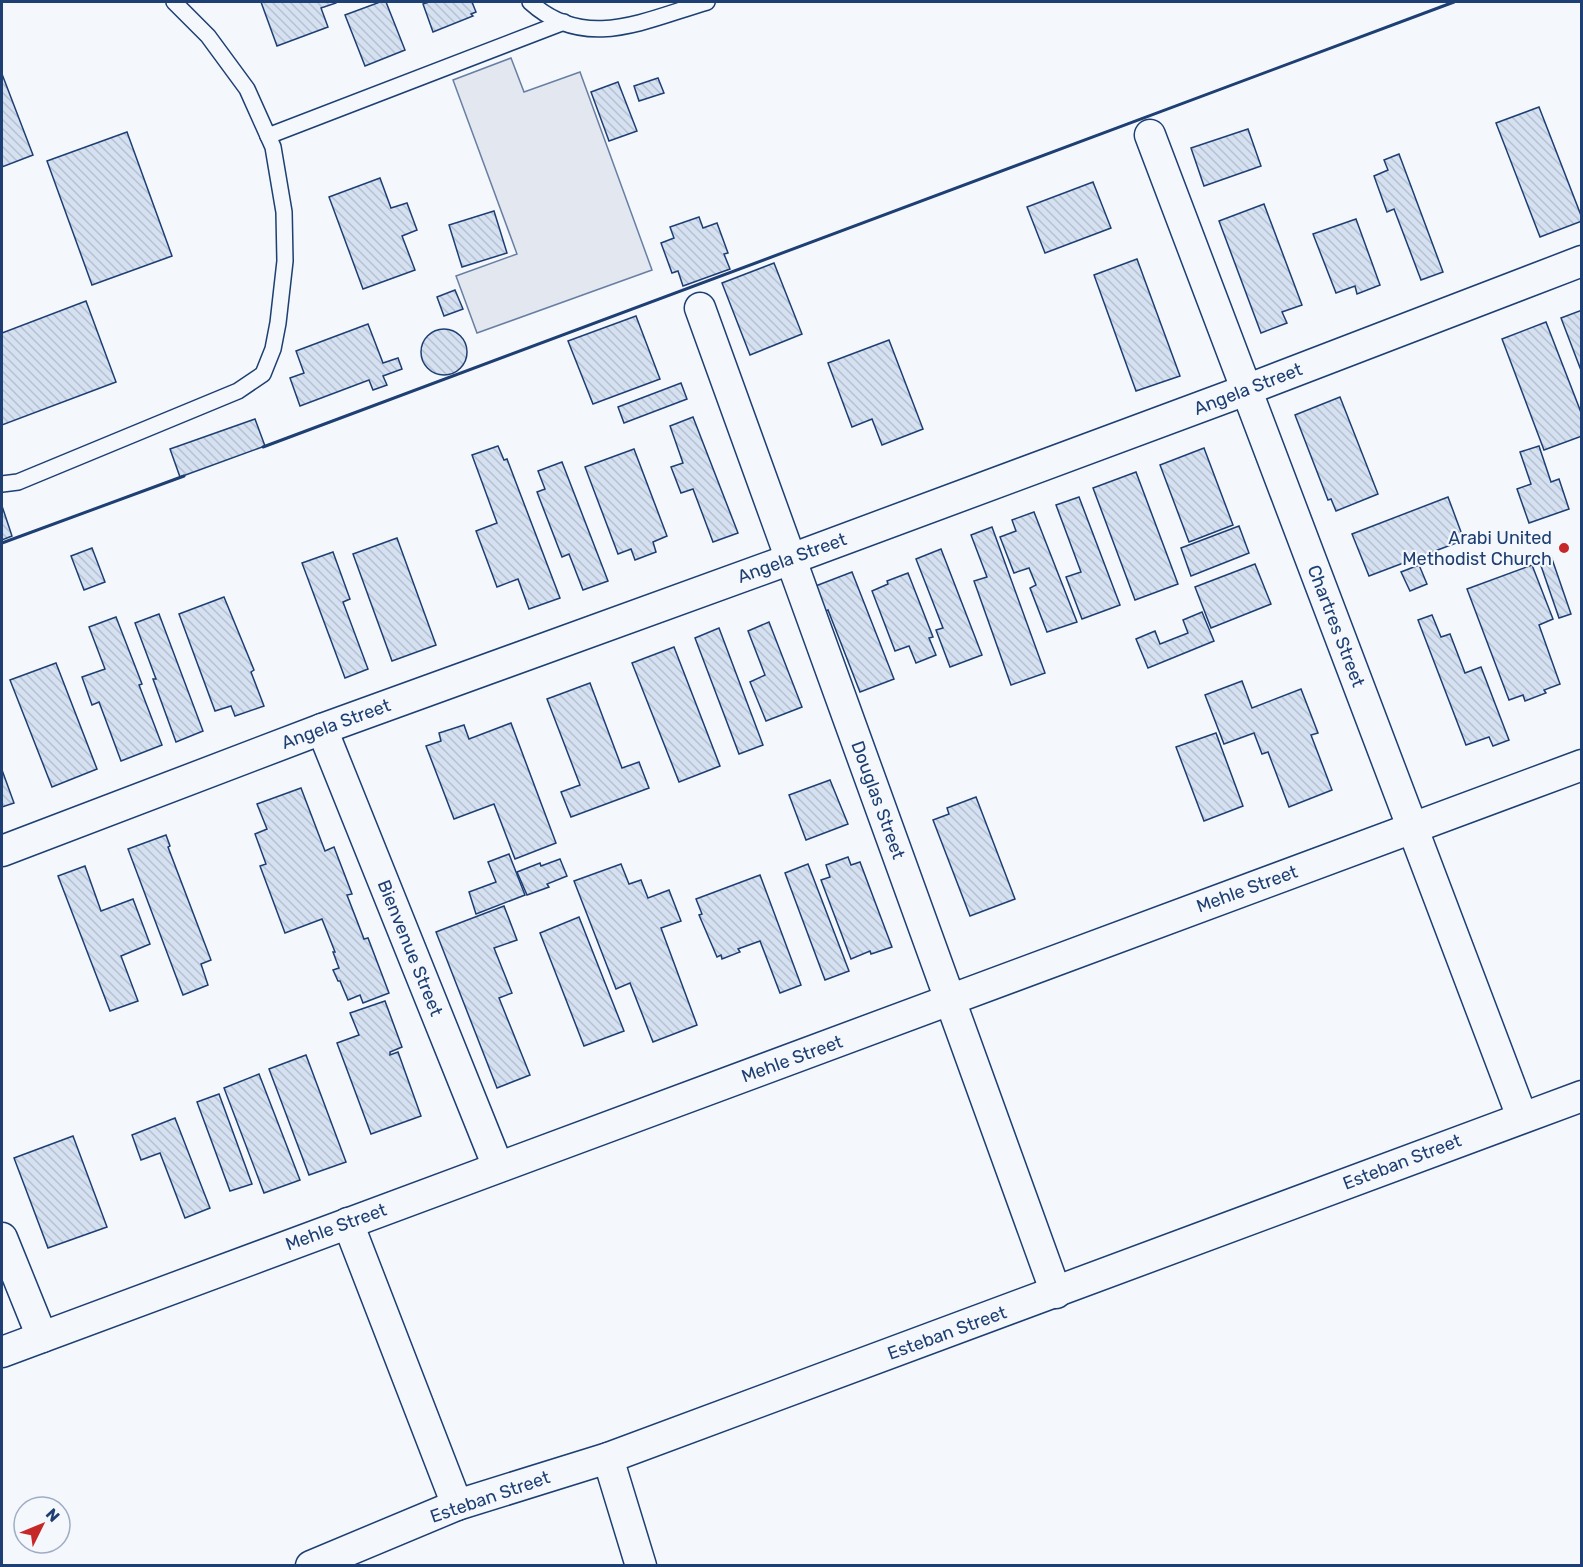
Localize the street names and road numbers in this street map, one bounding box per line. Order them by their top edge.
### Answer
street label: Angela Street [1191,358,1305,420]
street label: Angela Street [734,528,850,588]
street label: Chartres Street [1303,562,1369,690]
street label: Angela Street [278,694,394,754]
street label: Douglas Street [846,738,910,862]
street label: Mehle Street [1193,860,1301,918]
street label: Bienvenue Street [373,877,447,1019]
street label: Mehle Street [738,1030,846,1088]
street label: Esteban Street [1340,1129,1464,1195]
street label: Mehle Street [282,1198,390,1256]
street label: Esteban Street [884,1301,1010,1365]
street label: Esteban Street [427,1466,553,1528]

